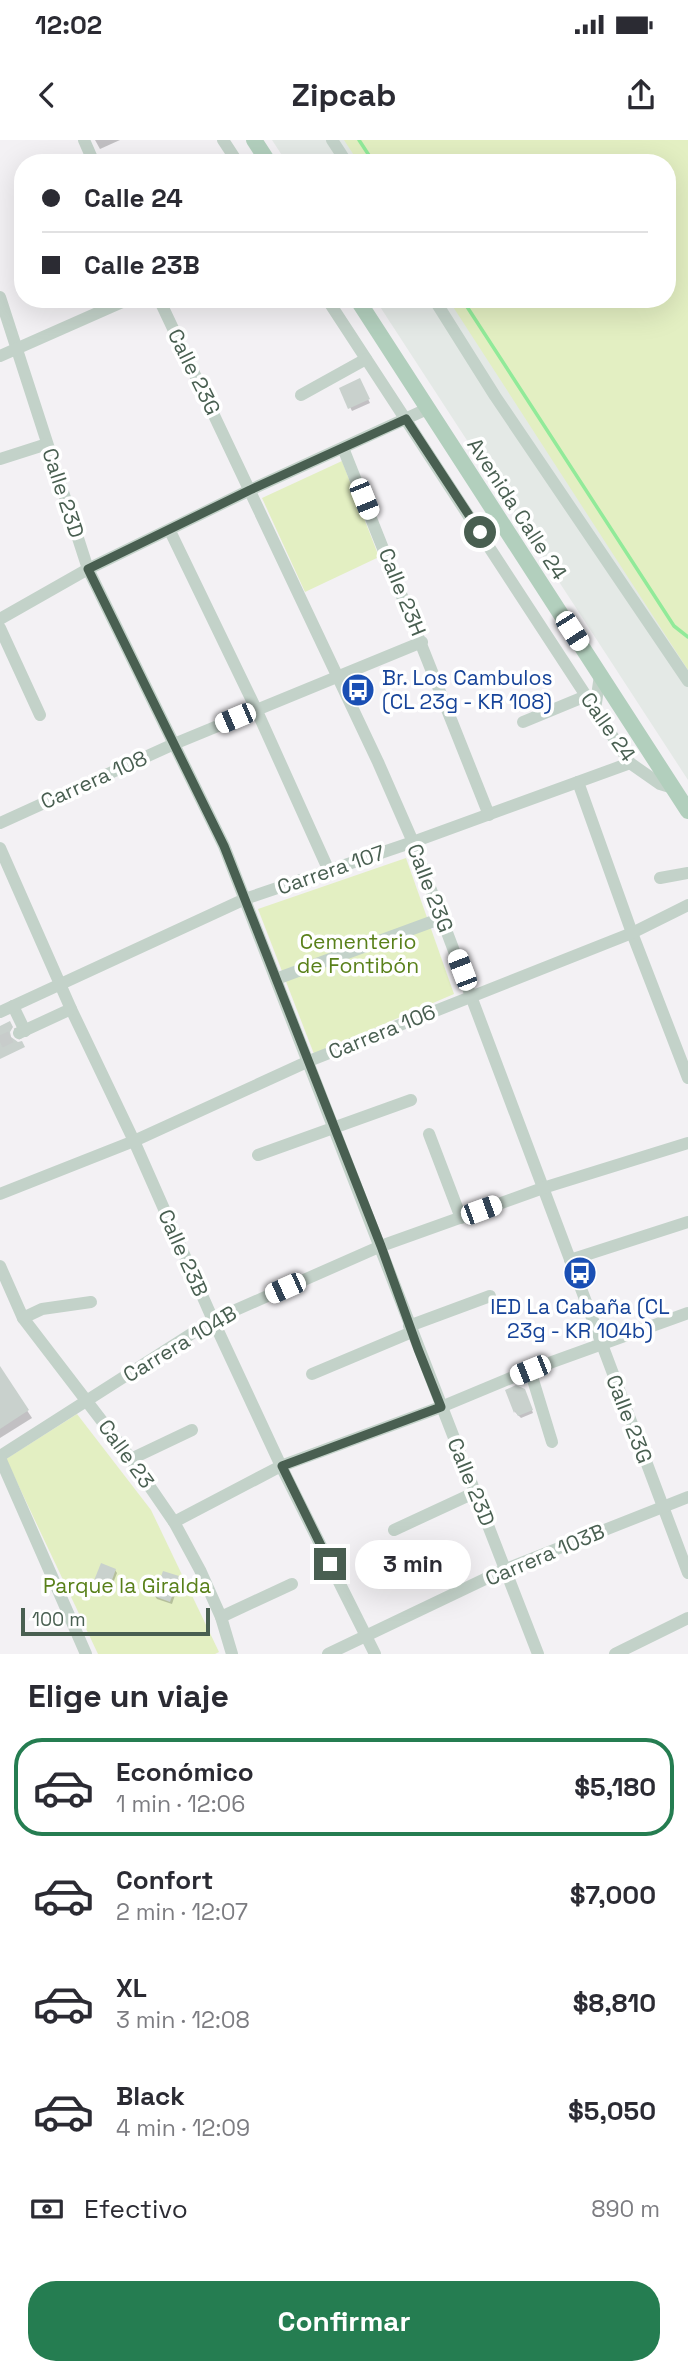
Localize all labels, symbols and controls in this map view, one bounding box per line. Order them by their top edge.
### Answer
text: 12:02 [35,8,102,42]
text: Zipcab [291,75,397,115]
icon: back [28,76,66,114]
icon: share [622,76,660,114]
text: Calle 24 [84,181,183,215]
text: Calle 23B [84,248,200,282]
street label: Calle 23G [162,324,227,419]
street label: Avenida Calle 24 [461,433,573,585]
street label: Calle 23D [36,445,91,541]
car [347,476,382,522]
route start [464,516,496,548]
street label: Calle 23H [373,544,432,640]
car [552,608,593,654]
place label: Br. Los Cambulos (CL 23g - KR 108) [382,664,553,715]
bus stop icon: Br. Los Cambulos (CL 23g - KR 108) [339,671,377,709]
street label: Calle 24 [575,687,642,767]
car [212,700,259,736]
street label: Carrera 108 [36,744,151,815]
street label: Carrera 107 [273,838,388,901]
street label: Calle 23G [401,840,460,936]
park label: Cementerio de Fontibón [297,928,419,979]
car [445,947,480,993]
street label: Carrera 106 [324,998,440,1065]
car [458,1193,505,1227]
street label: Calle 23B [152,1205,215,1301]
bus stop icon: IED La Cabaña (CL 23g - KR 104b) [561,1254,599,1292]
car [262,1270,309,1306]
place label: IED La Cabaña (CL 23g - KR 104b) [490,1293,670,1344]
street label: Carrera 104B [118,1299,241,1388]
car [507,1352,554,1388]
street label: Calle 23G [600,1371,659,1467]
street label: Calle 23 [92,1414,161,1494]
street label: Calle 23D [442,1434,501,1530]
street label: Carrera 103B [481,1517,609,1592]
callout: 3 min [354,1540,470,1588]
route end [314,1548,346,1580]
text: 3 min [383,1549,443,1579]
park label: Parque la Giralda [43,1572,211,1599]
scale bar [21,1605,210,1637]
text: 100 m [32,1607,86,1632]
text: Elige un viaje [28,1676,229,1716]
text: Económico [116,1755,254,1789]
icon: car [32,1756,95,1819]
text: $5,180 [574,1770,656,1804]
text: 1 min · 12:06 [116,1789,245,1819]
text: Confort [116,1863,213,1897]
icon: car [32,1864,95,1927]
text: $7,000 [570,1878,656,1912]
text: 2 min · 12:07 [116,1897,248,1927]
text: XL [116,1971,147,2005]
icon: car [32,1972,95,2035]
text: $8,810 [573,1986,656,2020]
text: 3 min · 12:08 [116,2005,250,2035]
text: Black [116,2079,185,2113]
icon: car [32,2080,95,2143]
text: $5,050 [568,2094,656,2128]
text: 4 min · 12:09 [116,2113,250,2143]
icon: cash [28,2190,66,2228]
text: Efectivo [84,2192,188,2226]
text: 890 m [591,2194,660,2224]
button: Confirmar [28,2281,660,2361]

